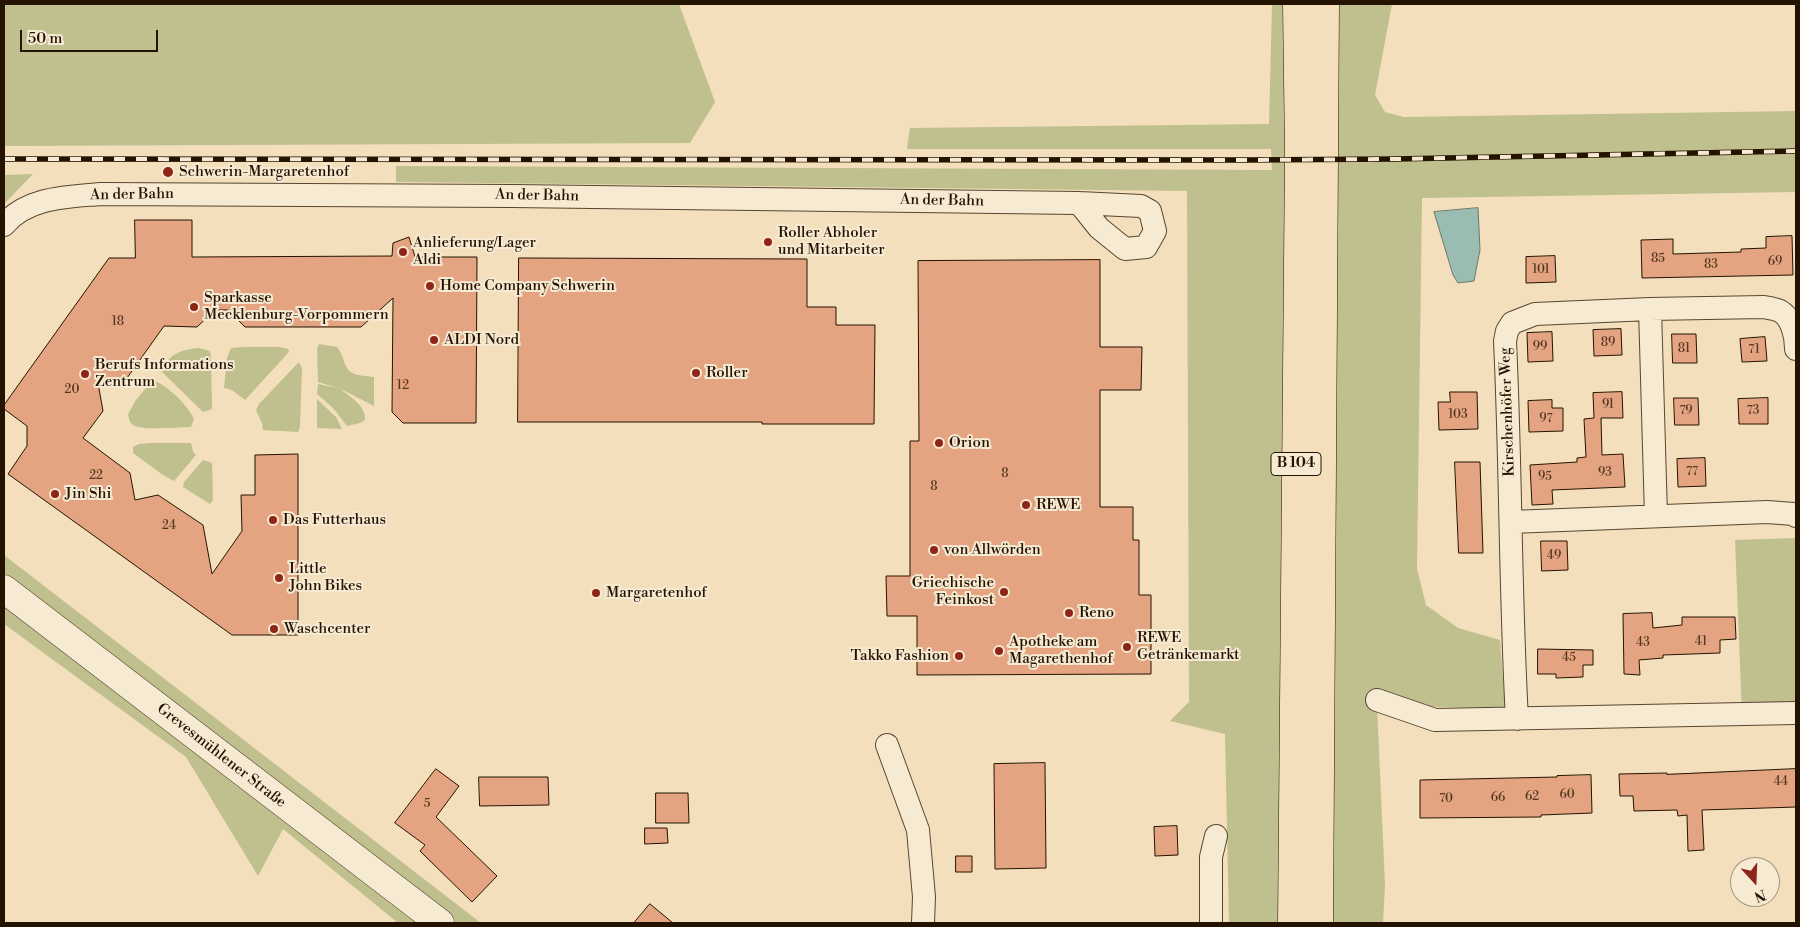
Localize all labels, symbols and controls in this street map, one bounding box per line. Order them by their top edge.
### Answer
scale bar [22,20,160,52]
text: 50 m [28,29,62,48]
place label: Schwerin-Margaretenhof [179,163,349,181]
marker: Schwerin-Margaretenhof [161,165,175,179]
street label: An der Bahn [90,185,174,205]
street label: An der Bahn [495,186,579,206]
street label: An der Bahn [900,191,984,211]
place label: Roller Abholer und Mitarbeiter [778,224,885,259]
place label: Anlieferung/Lager Aldi [413,234,536,269]
marker: Roller Abholer und Mitarbeiter [762,236,774,248]
marker: Anlieferung/Lager Aldi [397,246,409,258]
house number: 85 [1651,252,1665,266]
house number: 69 [1768,255,1782,269]
house number: 83 [1704,258,1718,272]
house number: 101 [1532,263,1550,277]
place label: Home Company Schwerin [440,277,615,295]
marker: Home Company Schwerin [424,280,436,292]
place label: Sparkasse Mecklenburg-Vorpommern [204,289,389,324]
marker: Sparkasse Mecklenburg-Vorpommern [188,301,200,313]
house number: 18 [112,315,124,329]
place label: ALDI Nord [444,331,519,349]
marker: ALDI Nord [428,334,440,346]
house number: 89 [1601,336,1615,350]
house number: 99 [1533,340,1547,354]
house number: 81 [1678,342,1690,356]
house number: 71 [1748,343,1760,357]
street label: Kirschenhöfer Weg [1497,347,1519,477]
place label: Berufs Informations Zentrum [95,356,234,391]
place label: Roller [706,364,748,382]
marker: Roller [690,367,702,379]
marker: Berufs Informations Zentrum [79,368,91,380]
house number: 12 [397,379,409,393]
house number: 20 [65,383,79,397]
house number: 91 [1602,398,1614,412]
house number: 79 [1679,404,1693,418]
house number: 73 [1747,404,1759,418]
house number: 103 [1448,408,1468,422]
house number: 97 [1539,412,1553,426]
place label: Orion [949,434,990,452]
marker: Orion [933,437,945,449]
road number: B 104 [1271,452,1321,476]
house number: 77 [1686,465,1698,479]
house number: 93 [1598,466,1612,480]
house number: 8 [1001,467,1009,481]
house number: 22 [89,469,103,483]
house number: 95 [1538,470,1552,484]
house number: 8 [930,480,938,494]
place label: Jin Shi [65,485,111,503]
marker: Jin Shi [49,488,61,500]
place label: REWE [1036,496,1080,514]
marker: REWE [1020,499,1032,511]
place label: Das Futterhaus [283,511,386,529]
marker: Das Futterhaus [267,514,279,526]
house number: 24 [162,519,176,533]
place label: von Allwörden [944,541,1041,559]
marker: von Allwörden [928,544,940,556]
house number: 49 [1547,549,1561,563]
place label: Little John Bikes [289,560,362,595]
marker: Little John Bikes [273,572,285,584]
place label: Griechische Feinkost [912,574,994,609]
place label: Margaretenhof [606,584,707,602]
marker: Griechische Feinkost [998,586,1010,598]
marker: Margaretenhof [590,587,602,599]
place label: Reno [1079,604,1114,622]
marker: Reno [1063,607,1075,619]
place label: Waschcenter [284,620,371,638]
marker: Waschcenter [268,623,280,635]
place label: REWE Getränkemarkt [1137,629,1239,664]
place label: Apotheke am Magarethenhof [1009,633,1113,668]
house number: 41 [1695,635,1707,649]
house number: 43 [1636,636,1650,650]
marker: REWE Getränkemarkt [1121,641,1133,653]
marker: Apotheke am Magarethenhof [993,645,1005,657]
place label: Takko Fashion [850,647,949,665]
marker: Takko Fashion [953,650,965,662]
house number: 45 [1562,651,1576,665]
street label: Grevesmühlener Straße [153,700,289,812]
house number: 44 [1774,775,1788,789]
house number: 60 [1559,788,1575,802]
house number: 62 [1525,790,1539,804]
house number: 66 [1491,791,1505,805]
house number: 70 [1439,792,1453,806]
house number: 5 [424,797,430,811]
north arrow [1730,857,1780,907]
text: N [1752,885,1768,906]

